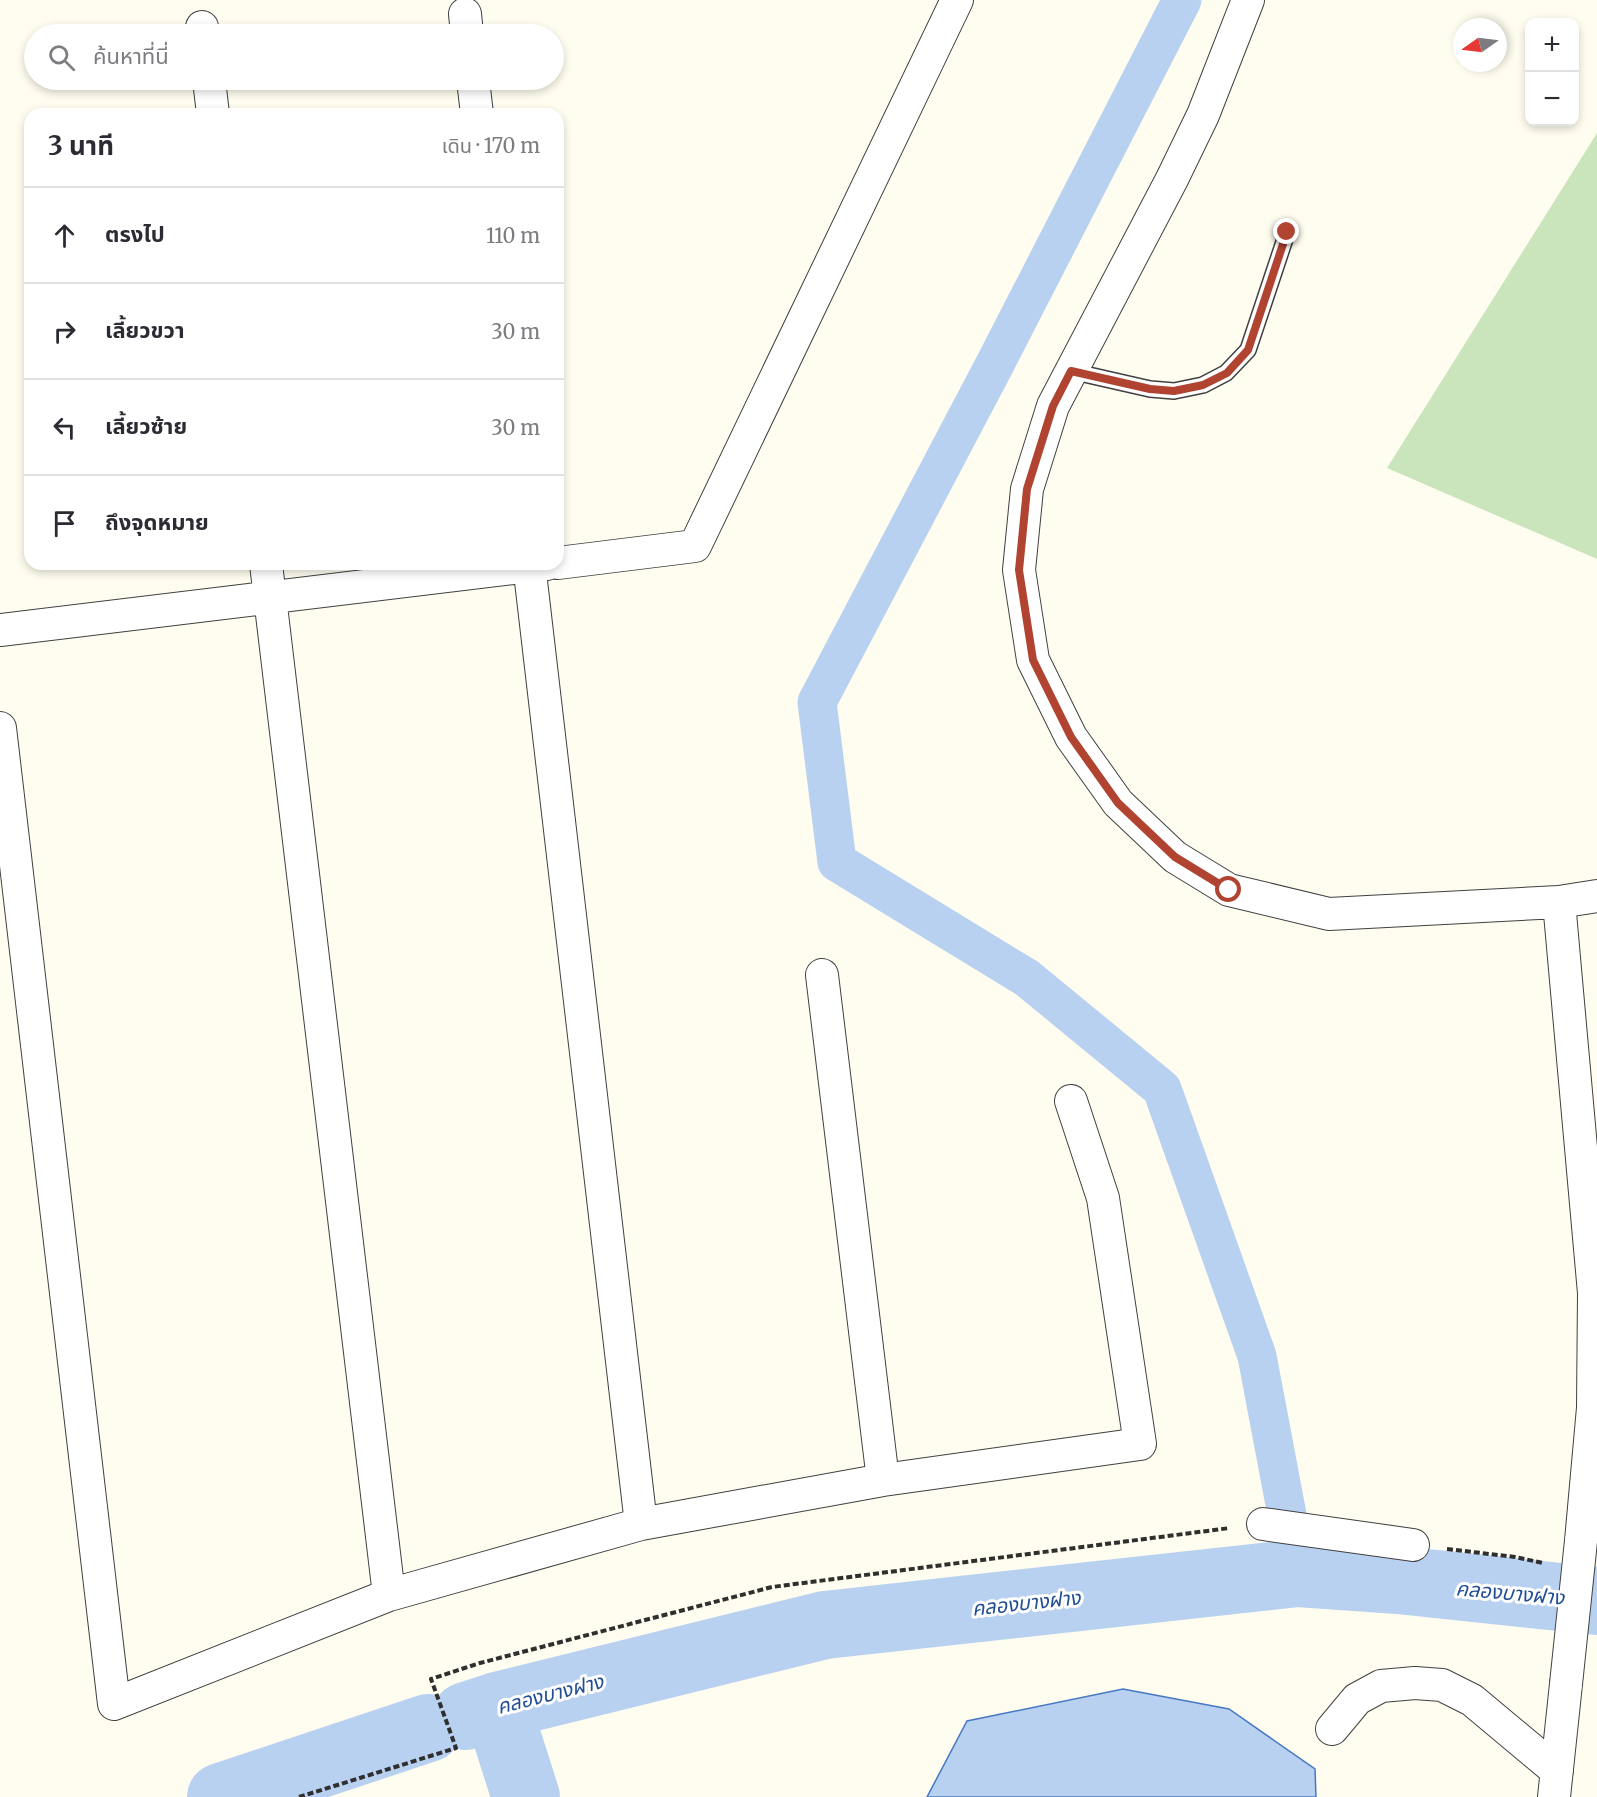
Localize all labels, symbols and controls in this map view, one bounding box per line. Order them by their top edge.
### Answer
north arrow [1453,18,1507,72]
map controls [1525,18,1579,126]
button: + [1525,18,1579,72]
search box [24,24,564,90]
icon: search [45,41,78,74]
text: ค้นหาที่นี่ [93,42,169,70]
button: − [1525,72,1579,126]
text: 3 นาที [48,129,114,162]
text: เดิน · 170 m [442,133,540,158]
route end [1273,218,1299,244]
icon: ahead [48,219,81,252]
text: ตรงไป [105,220,165,248]
text: 110 m [486,223,540,248]
icon: right [48,315,81,348]
text: เลี้ยวขวา [105,316,185,344]
text: 30 m [491,319,540,344]
icon: left [48,411,81,444]
text: เลี้ยวซ้าย [105,412,187,440]
text: 30 m [491,415,540,440]
icon: arrive [48,507,81,540]
text: ถึงจุดหมาย [105,508,209,536]
route start [1215,876,1241,902]
water label: คลองบางฝาง [1455,1575,1567,1610]
water label: คลองบางฝาง [971,1584,1083,1621]
water label: คลองบางฝาง [494,1668,607,1719]

